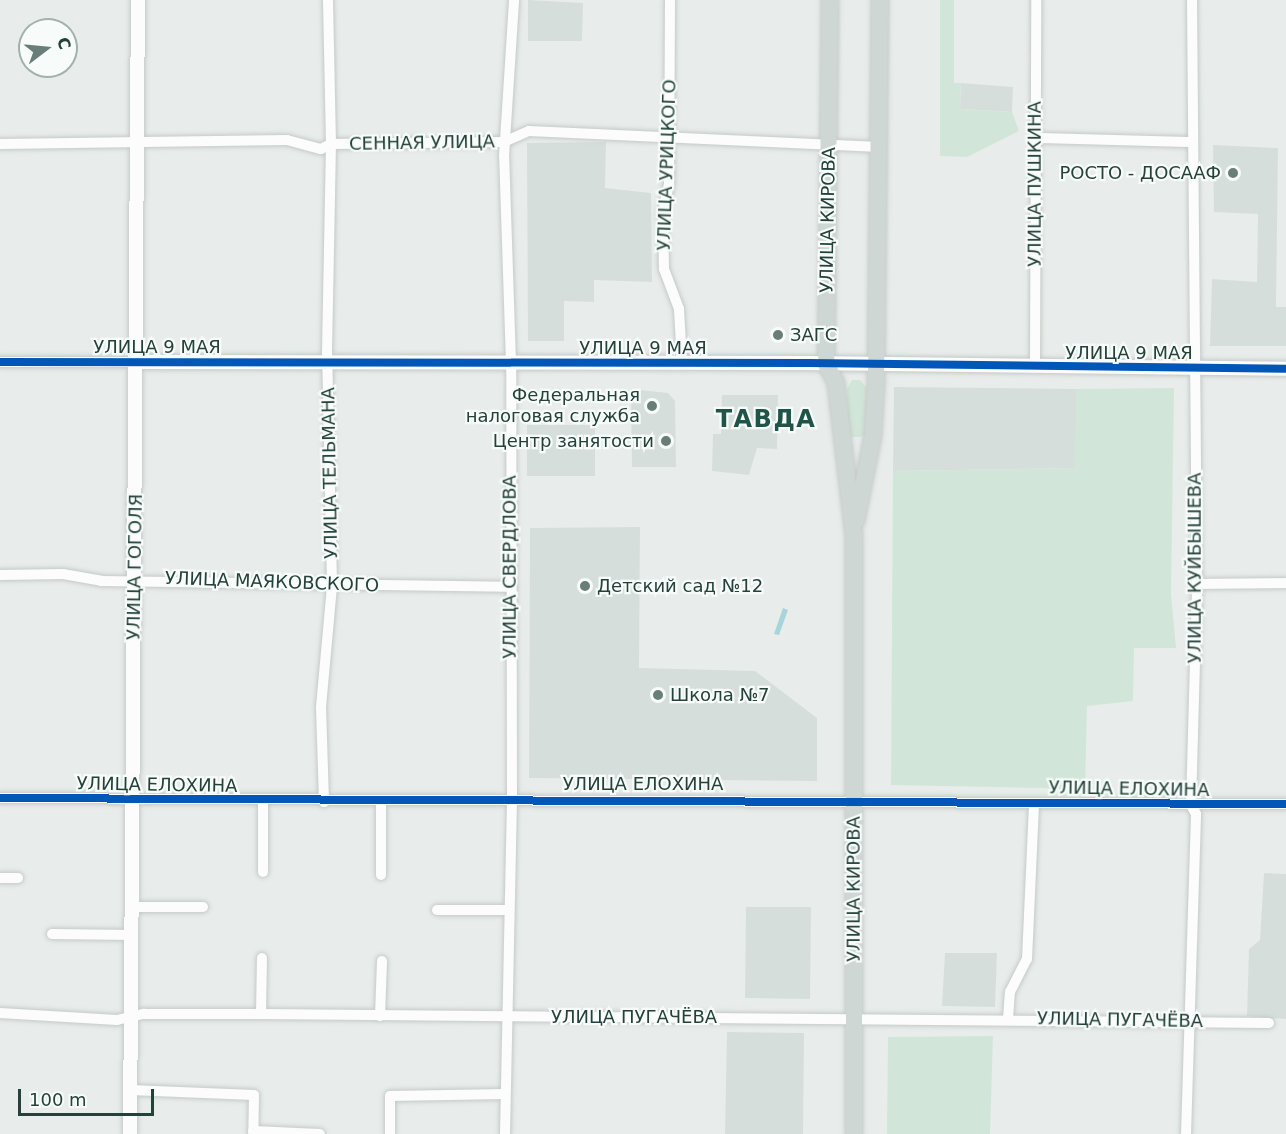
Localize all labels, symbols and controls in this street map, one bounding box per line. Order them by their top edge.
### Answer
north arrow [18,18,78,78]
text: С [53,35,75,52]
street label: УЛИЦА УРИЦКОГО [653,79,681,251]
street label: УЛИЦА ПУШКИНА [1024,101,1046,267]
street label: СЕННАЯ УЛИЦА [349,131,495,155]
street label: УЛИЦА КИРОВА [816,147,840,293]
place label: РОСТО - ДОСААФ [1059,162,1221,184]
marker: РОСТО - ДОСААФ [1226,166,1240,180]
place label: ЗАГС [790,324,837,346]
marker: ЗАГС [771,328,785,342]
street label: УЛИЦА 9 МАЯ [93,336,221,358]
street label: УЛИЦА 9 МАЯ [579,337,707,359]
street label: УЛИЦА 9 МАЯ [1065,342,1193,364]
place label: Федеральная налоговая служба [466,385,640,428]
street label: УЛИЦА ТЕЛЬМАНА [318,387,342,559]
marker: Федеральная налоговая служба [645,399,659,413]
district label: ТАВДА [716,406,816,434]
place label: Центр занятости [493,430,654,452]
marker: Центр занятости [659,434,673,448]
street label: УЛИЦА КУЙБЫШЕВА [1184,473,1206,663]
street label: УЛИЦА СВЕРДЛОВА [499,475,521,659]
street label: УЛИЦА ГОГОЛЯ [123,494,147,640]
street label: УЛИЦА МАЯКОВСКОГО [165,567,379,597]
place label: Детский сад №12 [597,575,763,597]
marker: Детский сад №12 [578,579,592,593]
place label: Школа №7 [670,684,770,706]
marker: Школа №7 [651,688,665,702]
street label: УЛИЦА ЕЛОХИНА [76,773,238,797]
street label: УЛИЦА ЕЛОХИНА [563,773,723,795]
street label: УЛИЦА ЕЛОХИНА [1048,777,1210,801]
street label: УЛИЦА КИРОВА [843,816,865,962]
street label: УЛИЦА ПУГАЧЁВА [551,1006,717,1028]
street label: УЛИЦА ПУГАЧЁВА [1037,1008,1203,1032]
scale bar [21,1077,158,1115]
text: 100 m [29,1089,87,1110]

